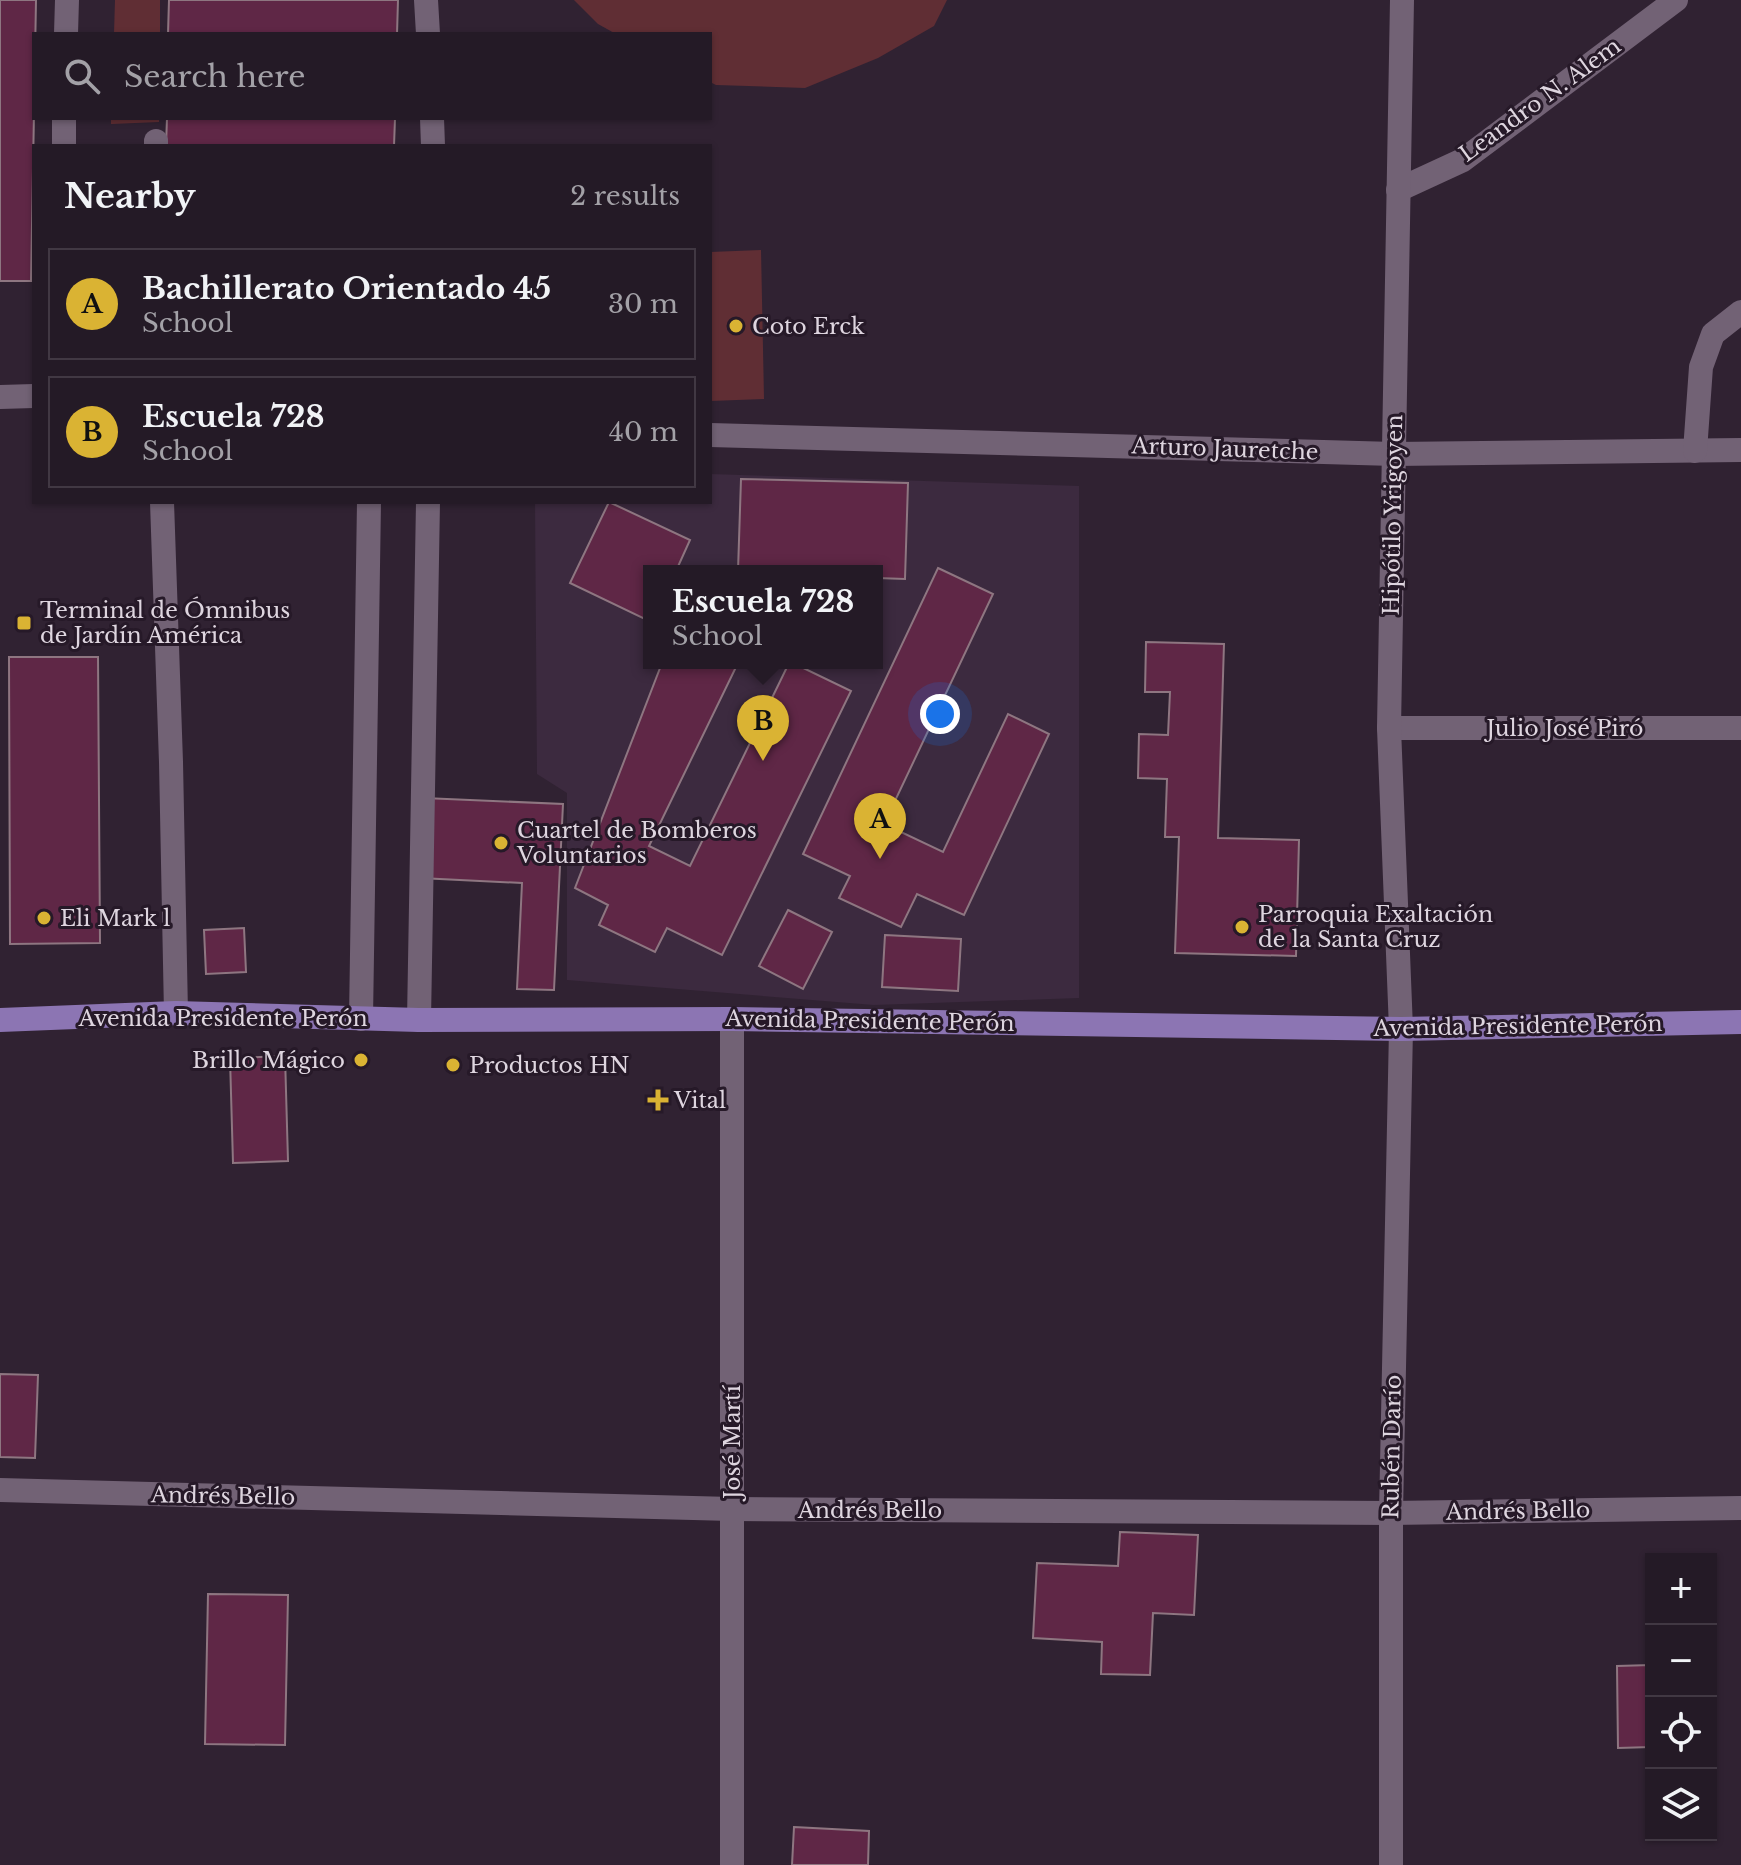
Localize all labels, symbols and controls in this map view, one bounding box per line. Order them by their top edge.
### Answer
search box [32,32,712,120]
street label: Leandro N. Alem [1454,32,1626,168]
icon: search [60,54,104,98]
text: Search here [124,58,305,95]
text: Nearby [64,175,196,217]
text: 2 results [570,180,680,212]
text: Bachillerato Orientado 45 [142,270,551,307]
text: A [81,288,103,320]
text: 30 m [608,288,678,320]
text: School [142,307,233,339]
place label: Coto Erck [752,313,865,340]
marker: Coto Erck [727,317,745,335]
text: Escuela 728 [142,398,325,435]
street label: Hipótilo Yrigoyen [1378,414,1408,616]
text: B [82,416,102,448]
text: 40 m [609,416,678,448]
street label: Arturo Jauretche [1130,432,1319,466]
text: School [142,435,233,467]
popup [643,565,883,669]
text: Escuela 728 [672,583,854,620]
place label: Terminal de Ómnibus de Jardín América [40,596,290,649]
marker: Terminal de Ómnibus de Jardín América [15,614,33,632]
text: School [672,620,763,652]
your location [920,694,960,734]
pin: B [737,695,789,761]
street label: Julio José Piró [1484,715,1643,742]
pin: A [854,793,906,859]
place label: Cuartel de Bomberos Voluntarios [516,817,757,869]
marker: Cuartel de Bomberos Voluntarios [492,834,510,852]
place label: Parroquia Exaltación de la Santa Cruz [1258,901,1493,953]
place label: Eli Mark l [60,905,170,932]
marker: Eli Mark l [35,909,53,927]
marker: Parroquia Exaltación de la Santa Cruz [1233,918,1251,936]
street label: Avenida Presidente Perón [77,1005,368,1032]
street label: Avenida Presidente Perón [724,1005,1015,1037]
street label: Avenida Presidente Perón [1372,1010,1663,1042]
place label: Brillo Mágico [192,1047,345,1074]
marker: Brillo Mágico [352,1051,370,1069]
place label: Productos HN [469,1052,629,1079]
marker: Productos HN [444,1056,462,1074]
place label: Vital [673,1087,726,1114]
marker: Vital [649,1091,667,1109]
street label: Rubén Darío [1377,1375,1407,1519]
street label: José Martí [719,1385,746,1502]
street label: Andrés Bello [150,1481,295,1511]
street label: Andrés Bello [1445,1496,1590,1526]
street label: Andrés Bello [797,1497,942,1524]
map controls [1645,1553,1717,1841]
button: + [1645,1553,1717,1625]
button: − [1645,1625,1717,1697]
button: locate [1645,1697,1717,1769]
button: layers [1645,1769,1717,1841]

